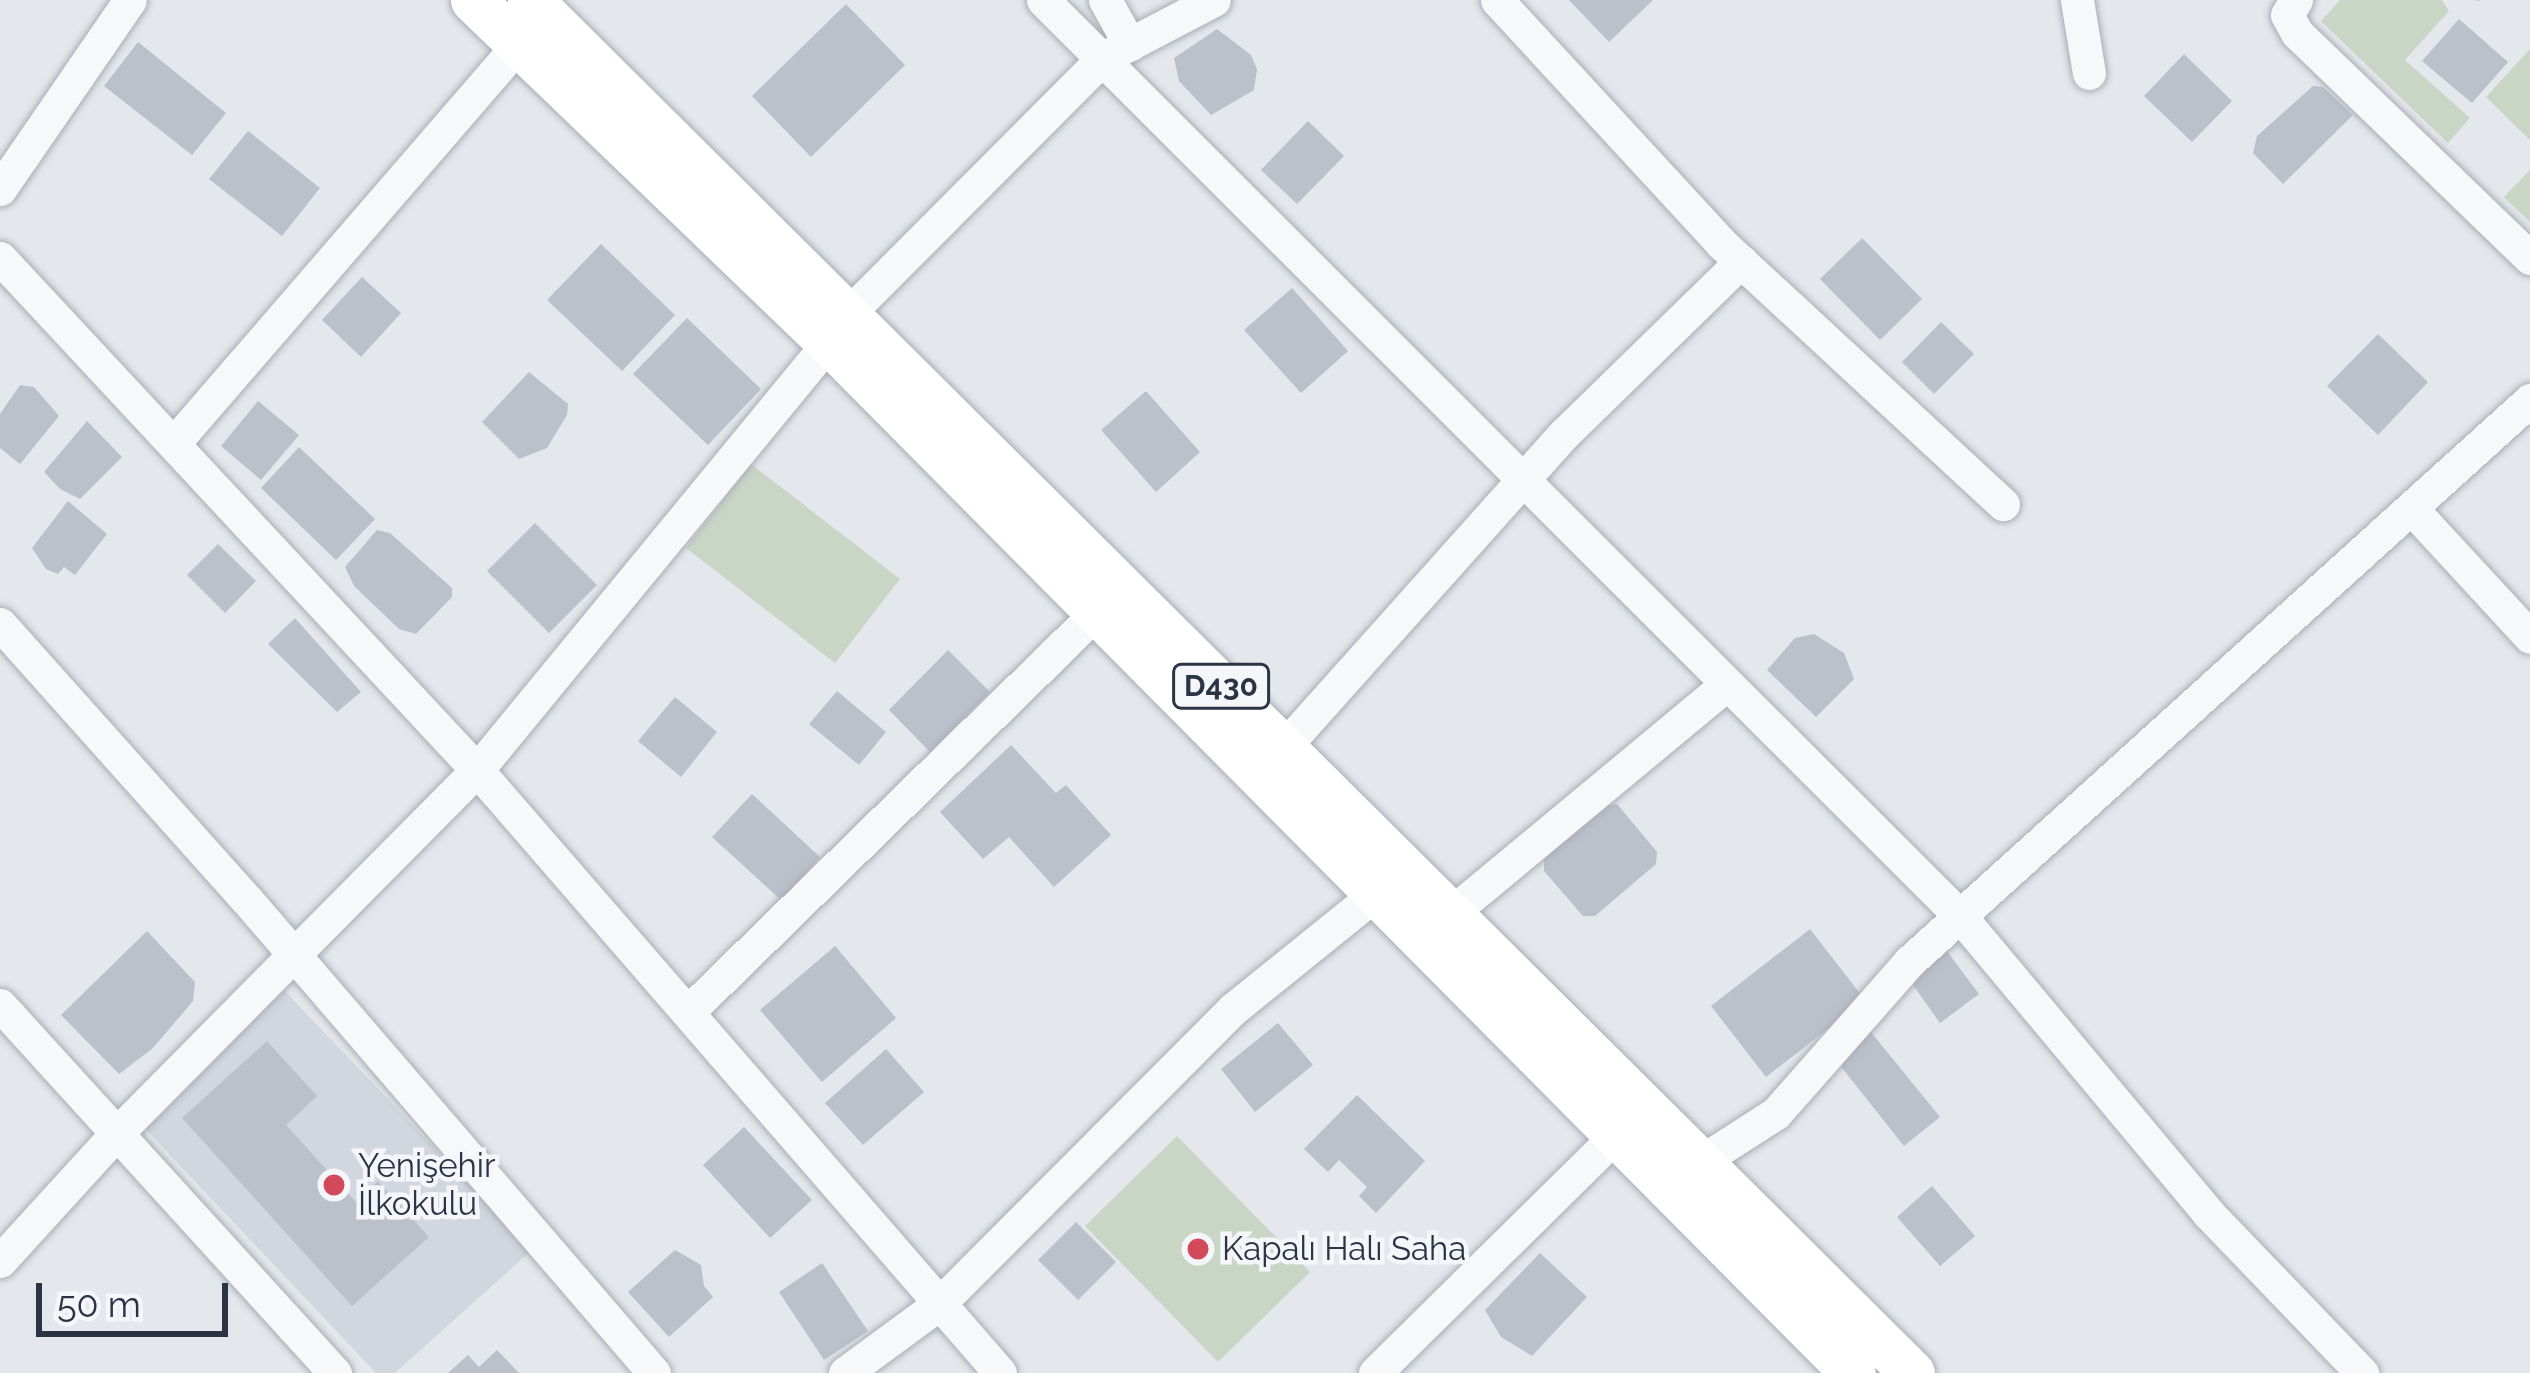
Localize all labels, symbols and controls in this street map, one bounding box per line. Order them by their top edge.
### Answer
road number: D430 [1170,662,1272,710]
place label: Yenişehir İlkokulu [358,1146,496,1224]
marker: Yenişehir İlkokulu [321,1172,347,1198]
place label: Kapalı Halı Saha [1222,1229,1466,1269]
marker: Kapalı Halı Saha [1185,1236,1211,1262]
scale bar [42,1259,234,1333]
text: 50 m [57,1283,141,1325]

